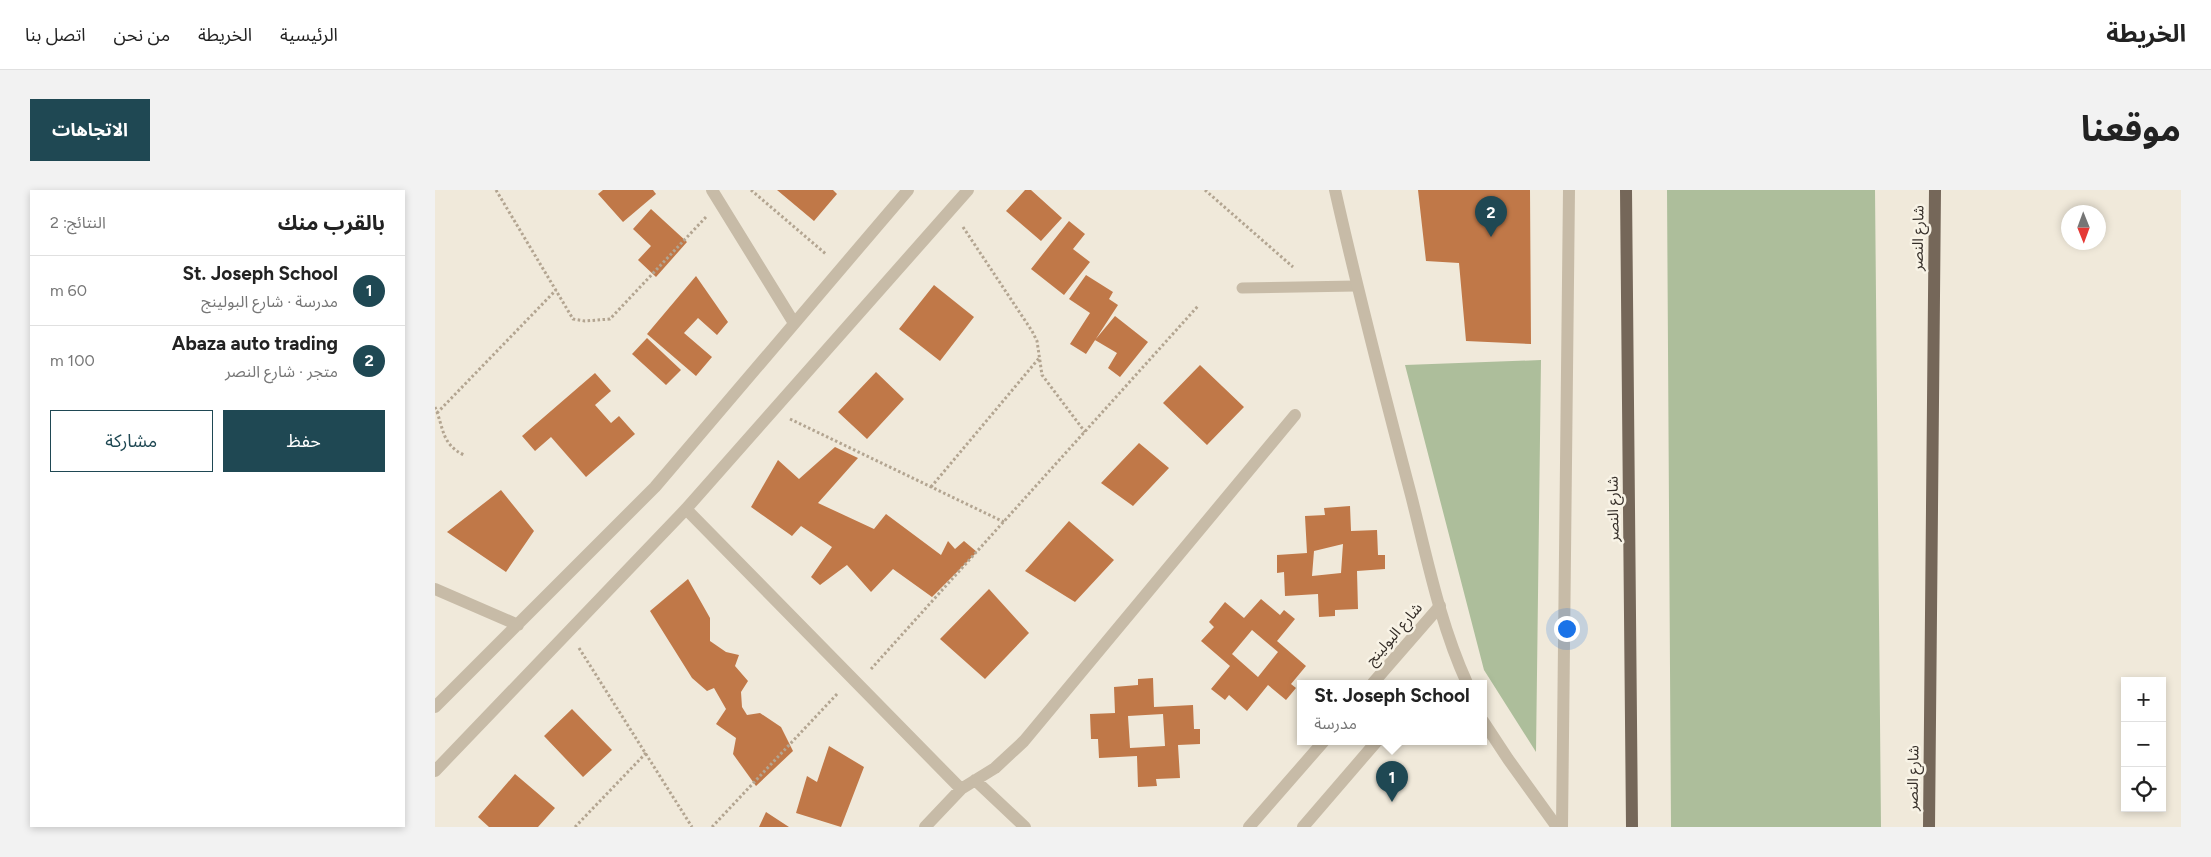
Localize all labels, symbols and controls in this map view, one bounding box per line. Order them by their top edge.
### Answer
text: الخريطة [2106,19,2186,48]
text: اتصل بنا [25,24,86,46]
text: من نحن [114,24,170,46]
text: الخريطة [198,24,252,46]
text: الرئيسية [280,24,338,46]
button: الاتجاهات [30,99,150,161]
text: موقعنا [2081,108,2181,150]
pin: 2 [1475,196,1507,237]
street label: شارع النصر [1908,205,1931,272]
north arrow [2061,205,2106,250]
text: بالقرب منك [278,210,385,235]
text: النتائج: 2 [50,213,106,232]
text: St. Joseph School [182,262,338,285]
text: 60 m [50,281,87,300]
text: 1 [366,281,372,300]
text: مدرسة · شارع البولينج [201,292,338,311]
text: Abaza auto trading [172,332,338,355]
text: 100 m [50,351,95,370]
text: 2 [364,351,374,370]
text: متجر · شارع النصر [225,362,338,381]
button: مشاركة [50,410,213,472]
button: حفظ [223,410,385,472]
street label: شارع النصر [1603,476,1626,543]
street label: شارع البولينج [1362,599,1428,671]
your location [1554,616,1580,642]
map controls [2121,677,2166,812]
button: + [2121,677,2166,722]
popup [1297,680,1487,745]
text: St. Joseph School [1314,684,1470,707]
text: مدرسة [1314,714,1357,733]
button: − [2121,722,2166,767]
street label: شارع النصر [1903,745,1926,812]
pin: 1 [1376,761,1408,802]
button: locate [2121,767,2166,812]

